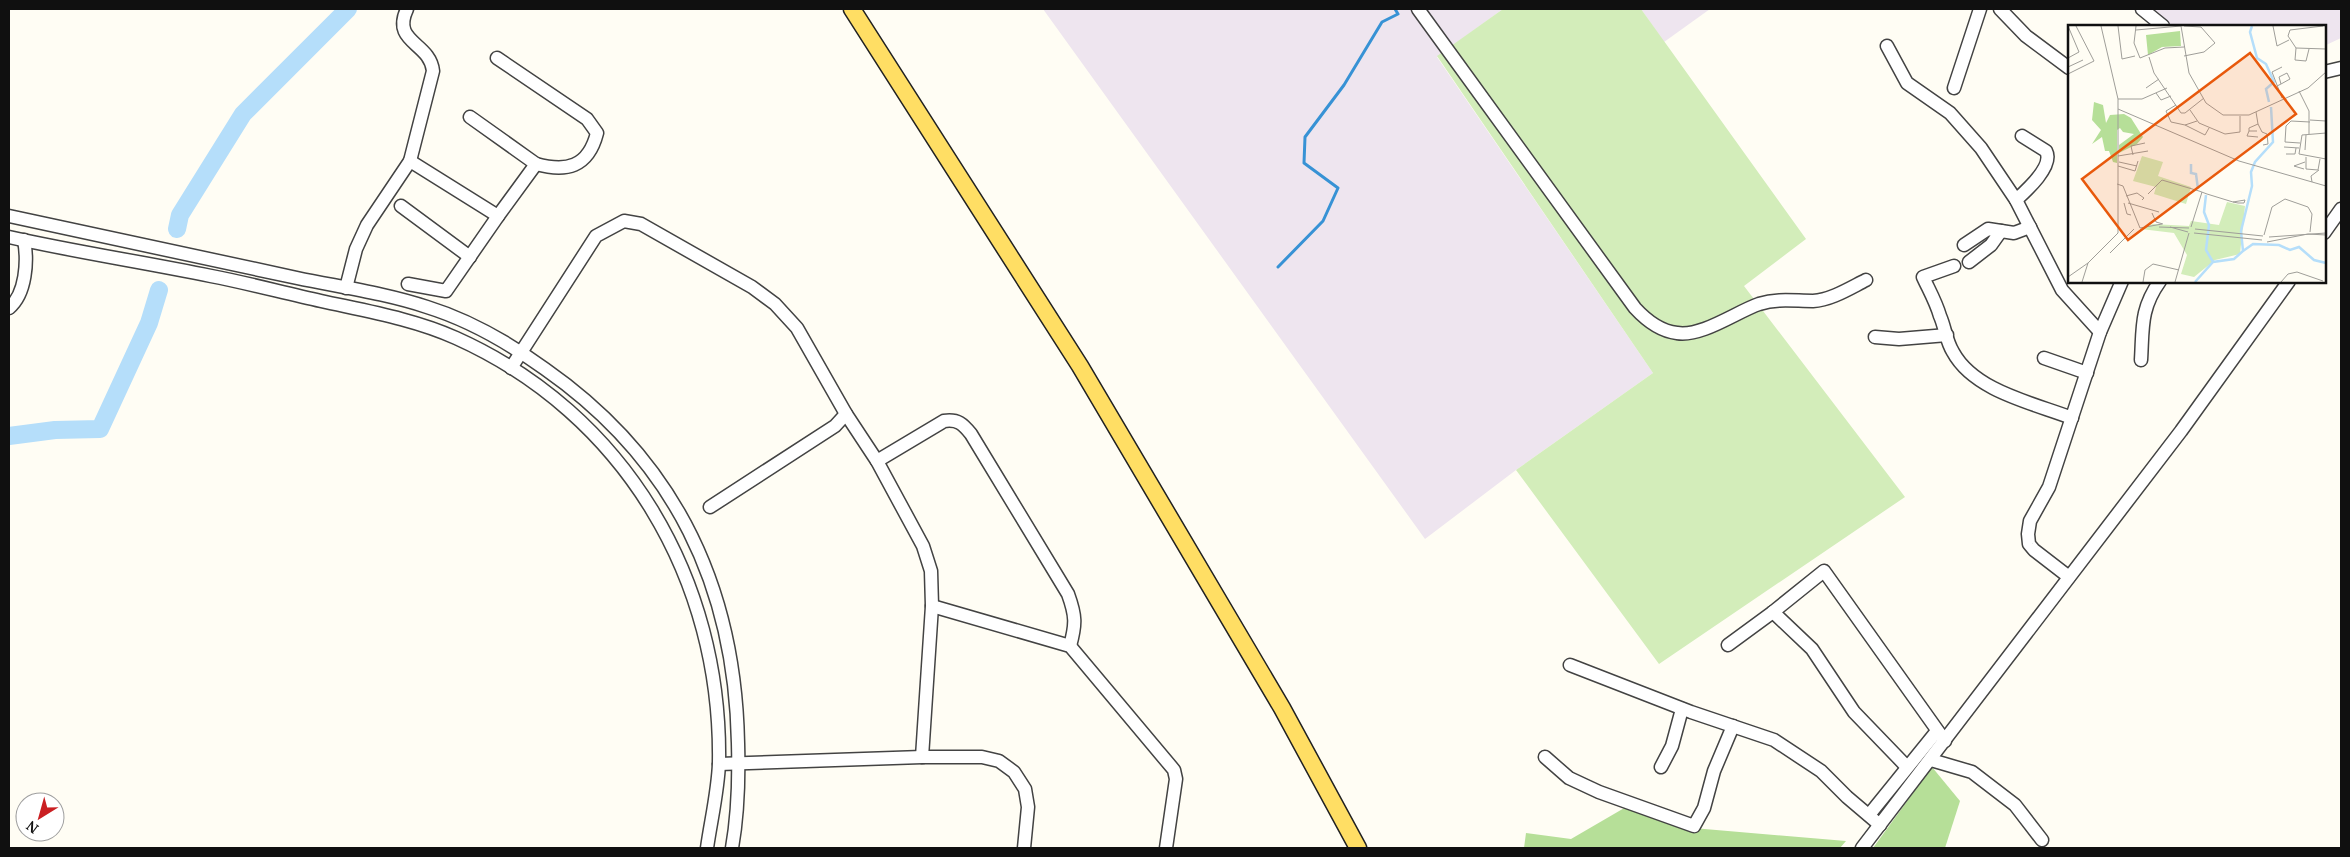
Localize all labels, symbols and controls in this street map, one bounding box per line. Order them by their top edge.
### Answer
inset map [2068,25,2325,282]
north arrow [15,792,65,842]
text: N [22,817,42,839]

